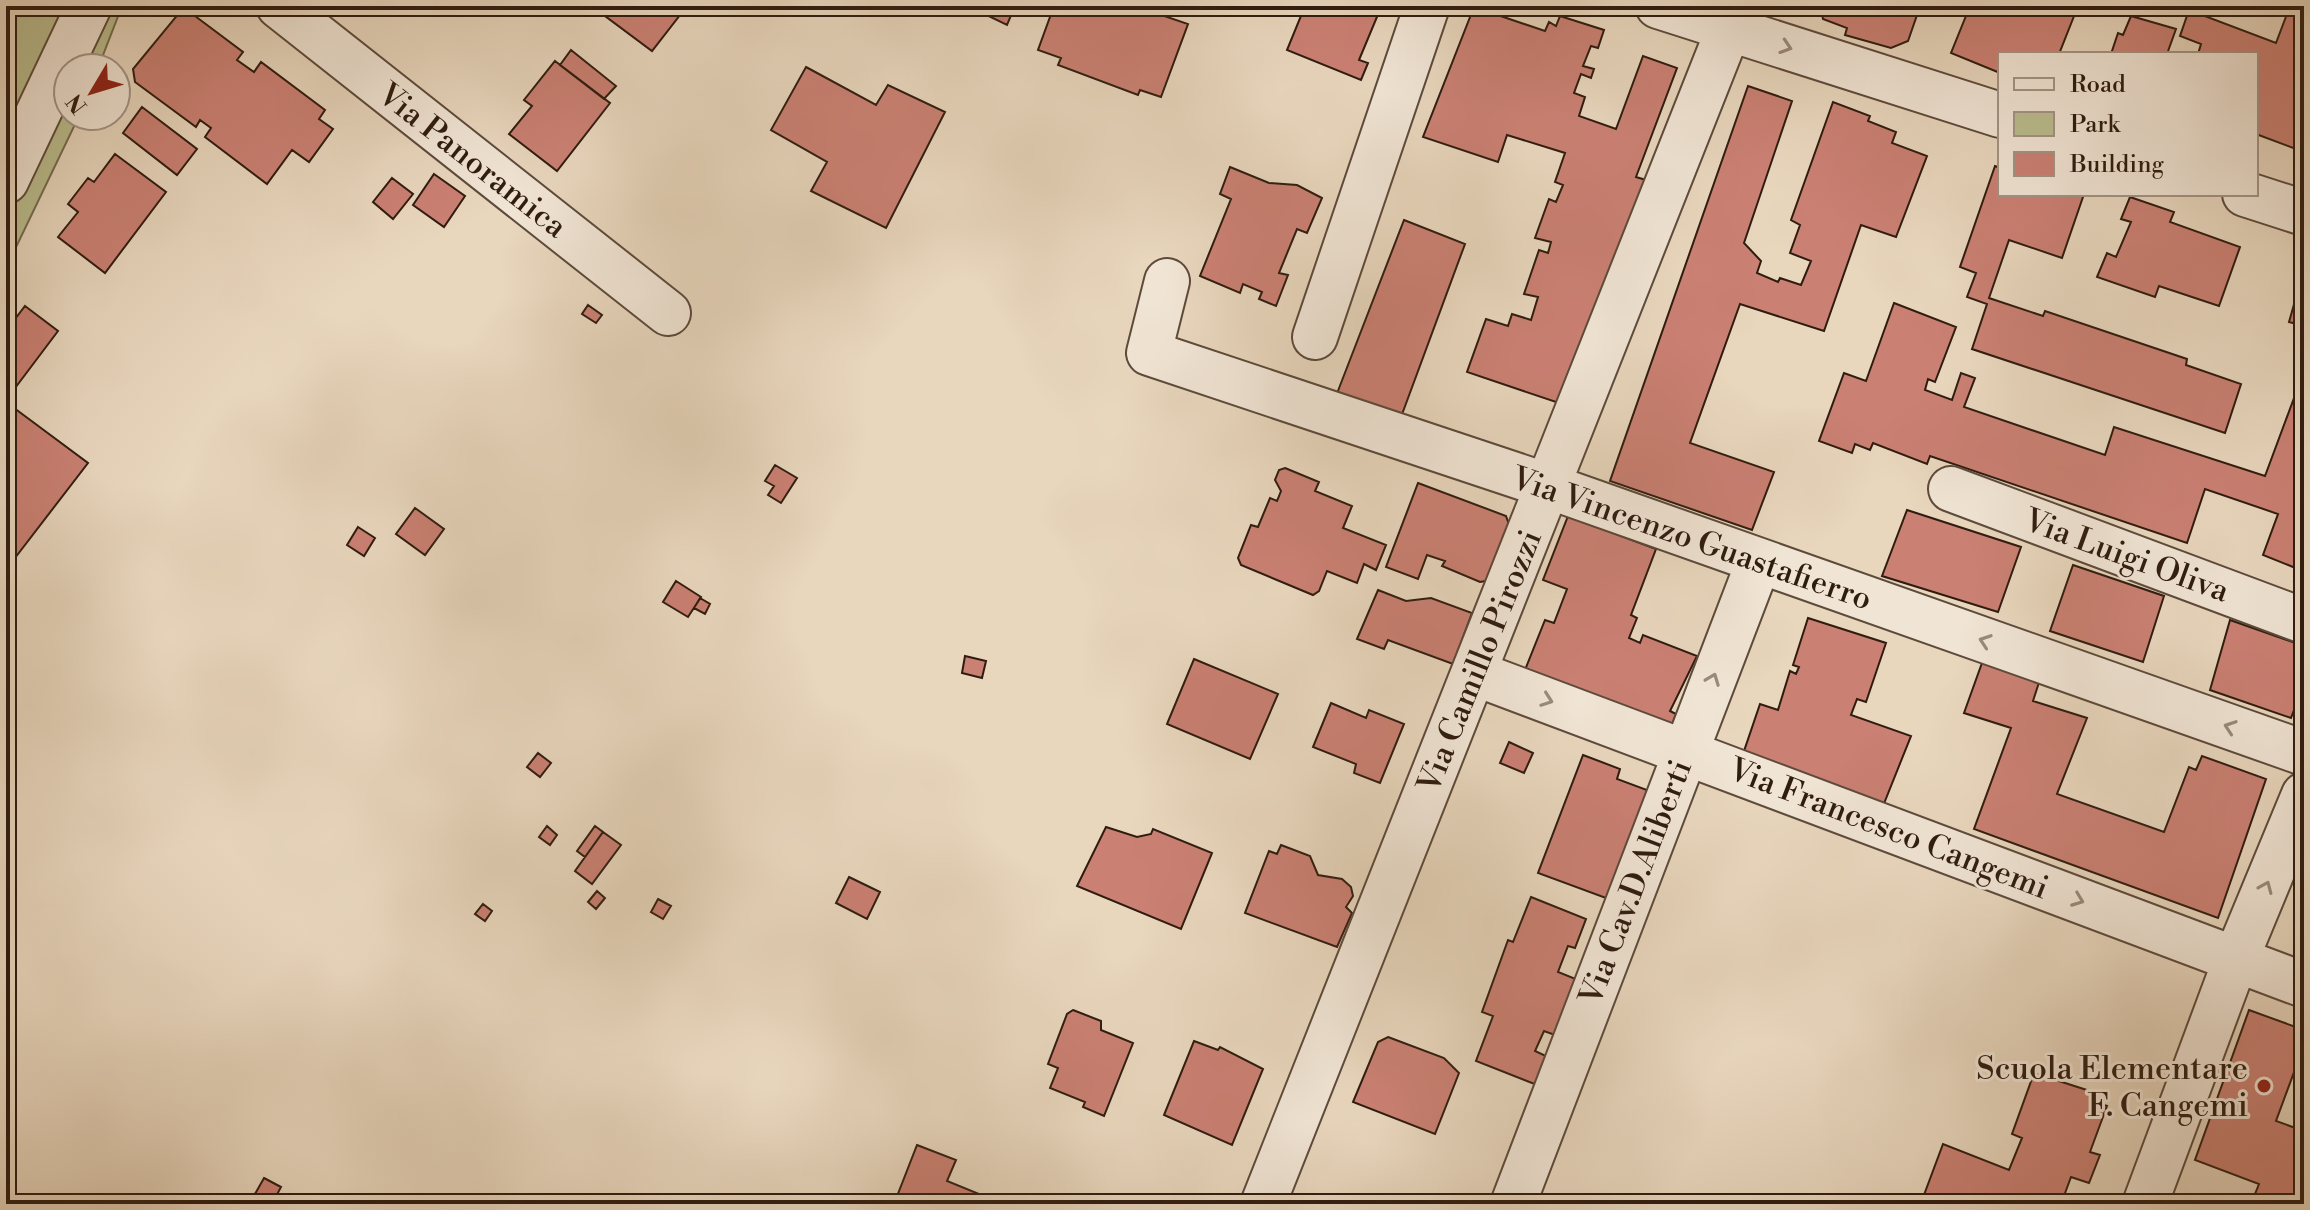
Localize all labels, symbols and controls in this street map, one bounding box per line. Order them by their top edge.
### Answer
one-way arrow [1778,37,1792,53]
north arrow [52,52,132,132]
legend [1998,52,2258,196]
text: Road [2070,70,2126,100]
street label: Via Panoramica [369,74,575,247]
text: N [61,88,93,119]
text: Park [2070,110,2121,140]
text: Building [2069,150,2164,180]
street label: Via Vincenzo Guastafierro [1505,458,1877,619]
street label: Via Luigi Oliva [2018,500,2235,612]
street label: Via Camillo Pirozzi [1409,524,1551,800]
one-way arrow [1979,634,1993,651]
one-way arrow [1704,673,1720,687]
one-way arrow [1539,690,1553,707]
one-way arrow [2224,721,2238,737]
street label: Via Francesco Cangemi [1722,749,2054,908]
street label: Via Cav.D.Aliberti [1570,754,1701,1011]
one-way arrow [2256,881,2272,895]
one-way arrow [2071,890,2085,907]
place label: Scuola Elementare F. Cangemi [1976,1049,2248,1126]
marker: Scuola Elementare F. Cangemi [2255,1077,2273,1095]

